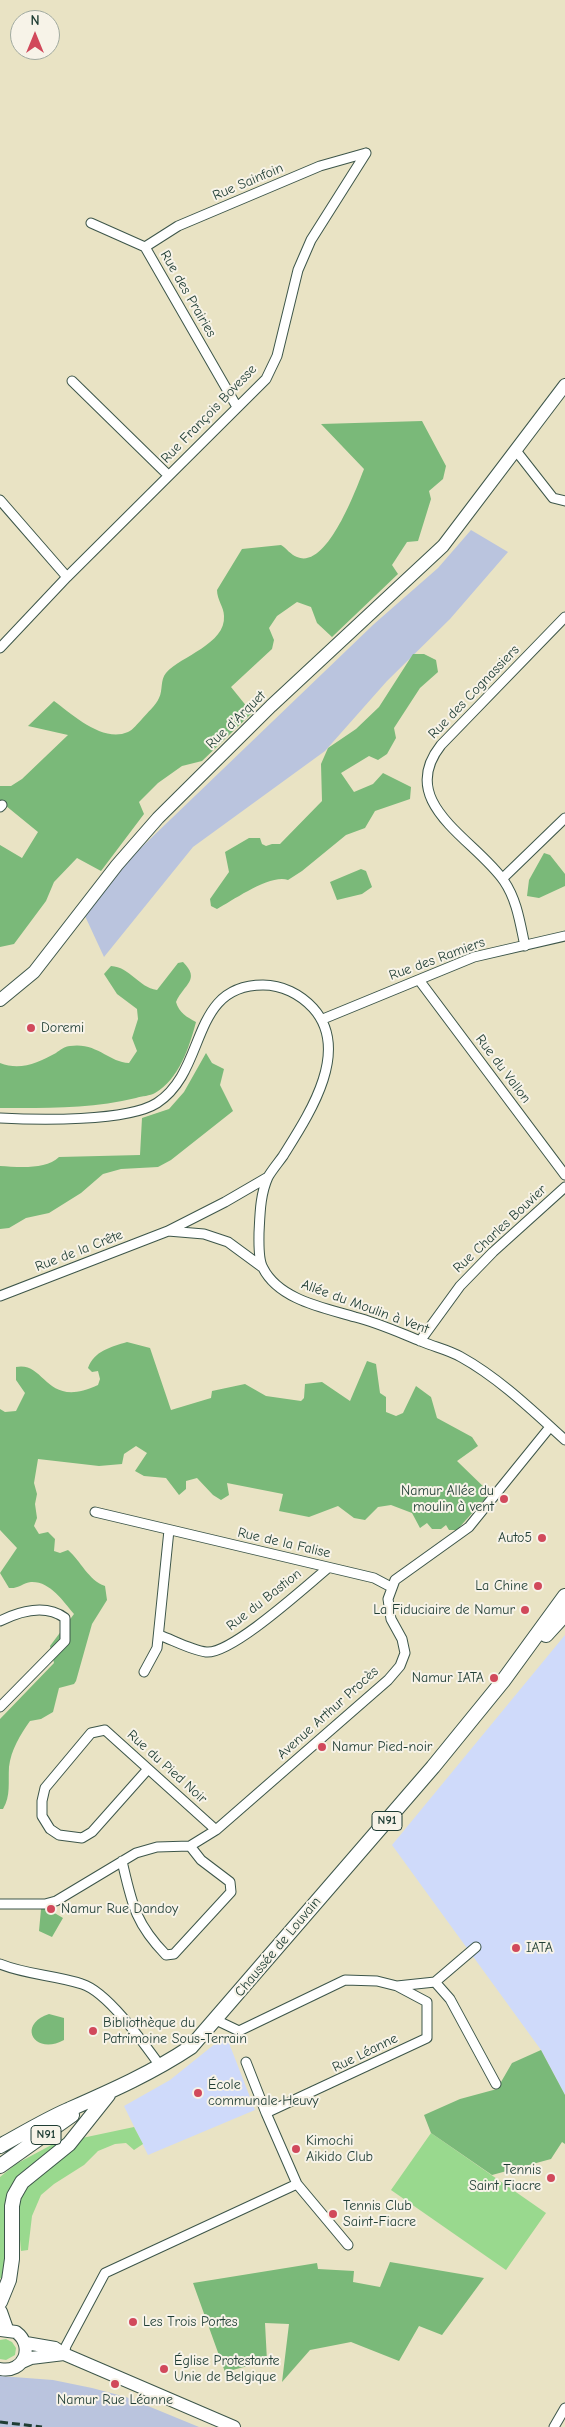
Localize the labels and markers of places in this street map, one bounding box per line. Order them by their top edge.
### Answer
place label: Doremi [41,1020,84,1036]
marker: Doremi [25,1022,37,1034]
place label: Namur Allée du moulin à vent [401,1483,494,1515]
marker: Namur Allée du moulin à vent [498,1493,510,1505]
place label: Auto5 [498,1530,532,1546]
marker: Auto5 [536,1532,548,1544]
place label: La Chine [475,1578,528,1594]
marker: La Chine [532,1580,544,1592]
place label: La Fiduciaire de Namur [373,1602,515,1618]
marker: La Fiduciaire de Namur [519,1604,531,1616]
place label: Namur IATA [412,1670,484,1686]
marker: Namur IATA [488,1672,500,1684]
place label: Namur Pied-noir [332,1739,432,1755]
marker: Namur Pied-noir [316,1741,328,1753]
place label: Namur Rue Dandoy [61,1901,178,1917]
marker: Namur Rue Dandoy [45,1903,57,1915]
place label: IATA [526,1940,553,1956]
marker: IATA [510,1942,522,1954]
place label: Bibliothèque du Patrimoine Sous-Terrain [103,2015,247,2048]
marker: Bibliothèque du Patrimoine Sous-Terrain [87,2025,99,2037]
place label: École communale Heuvy [208,2077,319,2110]
marker: École communale Heuvy [192,2087,204,2099]
place label: Kimochi Aikido Club [306,2133,373,2166]
marker: Kimochi Aikido Club [290,2143,302,2155]
place label: Tennis Saint Fiacre [469,2162,541,2194]
marker: Tennis Saint Fiacre [545,2172,557,2184]
place label: Tennis Club Saint-Fiacre [343,2198,416,2230]
marker: Tennis Club Saint-Fiacre [327,2208,339,2220]
place label: Les Trois Portes [143,2314,238,2330]
marker: Les Trois Portes [127,2316,139,2328]
place label: Église Protestante Unie de Belgique [174,2353,280,2386]
marker: Église Protestante Unie de Belgique [158,2363,170,2375]
marker: Namur Rue Léanne [109,2378,121,2390]
place label: Namur Rue Léanne [57,2392,173,2408]

